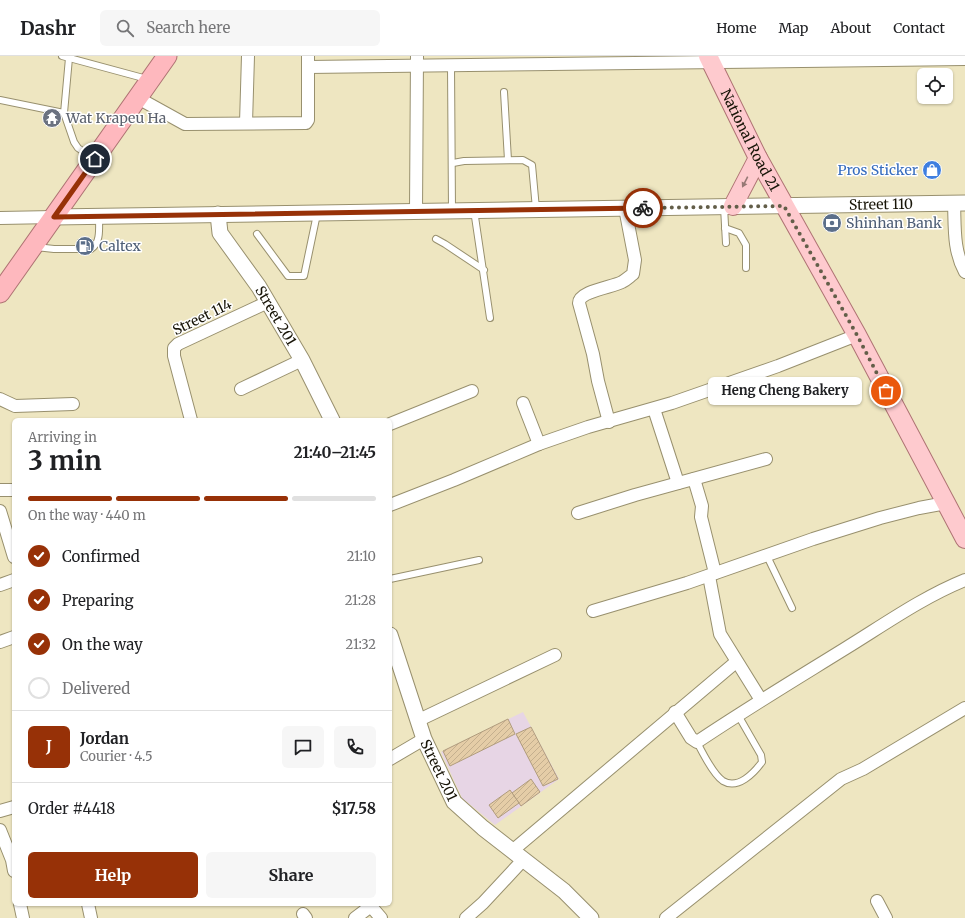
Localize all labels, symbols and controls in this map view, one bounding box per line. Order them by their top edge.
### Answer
search box [100,10,380,46]
text: Dashr [20,16,76,40]
icon: search [114,17,136,39]
text: Search here [146,18,230,37]
text: Home [716,19,757,37]
text: Map [779,19,808,37]
text: About [830,19,871,37]
text: Contact [893,19,945,37]
map controls [917,68,953,104]
button: locate [917,68,953,104]
street label: National Road 21 [717,86,784,194]
temple icon: Wat Krapeu Ha [41,107,63,129]
place label: Wat Krapeu Ha [65,109,167,127]
pin [78,142,112,176]
icon: home [84,148,106,170]
shop icon: Pros Sticker [921,159,943,181]
place label: Pros Sticker [837,161,918,179]
one-way arrow [742,176,748,188]
courier [623,188,663,228]
street label: Street 110 [849,195,913,214]
icon: bike [632,197,654,219]
bank icon: Shinhan Bank [821,212,843,234]
place label: Shinhan Bank [846,214,942,232]
fuel station icon: Caltex [74,235,96,257]
place label: Caltex [99,237,141,255]
street label: Street 201 [251,283,300,349]
street label: Street 114 [170,295,235,339]
pin [869,374,903,408]
callout: Heng Cheng Bakery [708,377,862,405]
icon: bag [875,380,897,402]
text: Heng Cheng Bakery [721,382,849,399]
text: Arriving in [28,429,97,446]
text: 21:40–21:45 [294,443,376,462]
text: 3 min [28,444,102,477]
text: On the way · 440 m [28,507,146,524]
icon: check [28,545,50,567]
text: Confirmed [62,547,140,566]
text: 21:10 [347,548,376,565]
icon: check [28,589,50,611]
text: Preparing [62,591,134,610]
text: 21:28 [345,592,376,609]
icon: check [28,633,50,655]
text: On the way [62,635,143,654]
text: 21:32 [346,636,376,653]
text: Delivered [62,679,130,698]
button: chat [282,726,324,768]
button: phone [334,726,376,768]
text: Jordan [80,729,129,748]
street label: Street 201 [416,736,461,804]
text: J [46,737,52,756]
text: Courier · 4.5 [80,748,153,765]
text: Order #4418 [28,799,115,818]
text: $17.58 [331,799,376,818]
button: Help [28,852,198,898]
button: Share [206,852,376,898]

